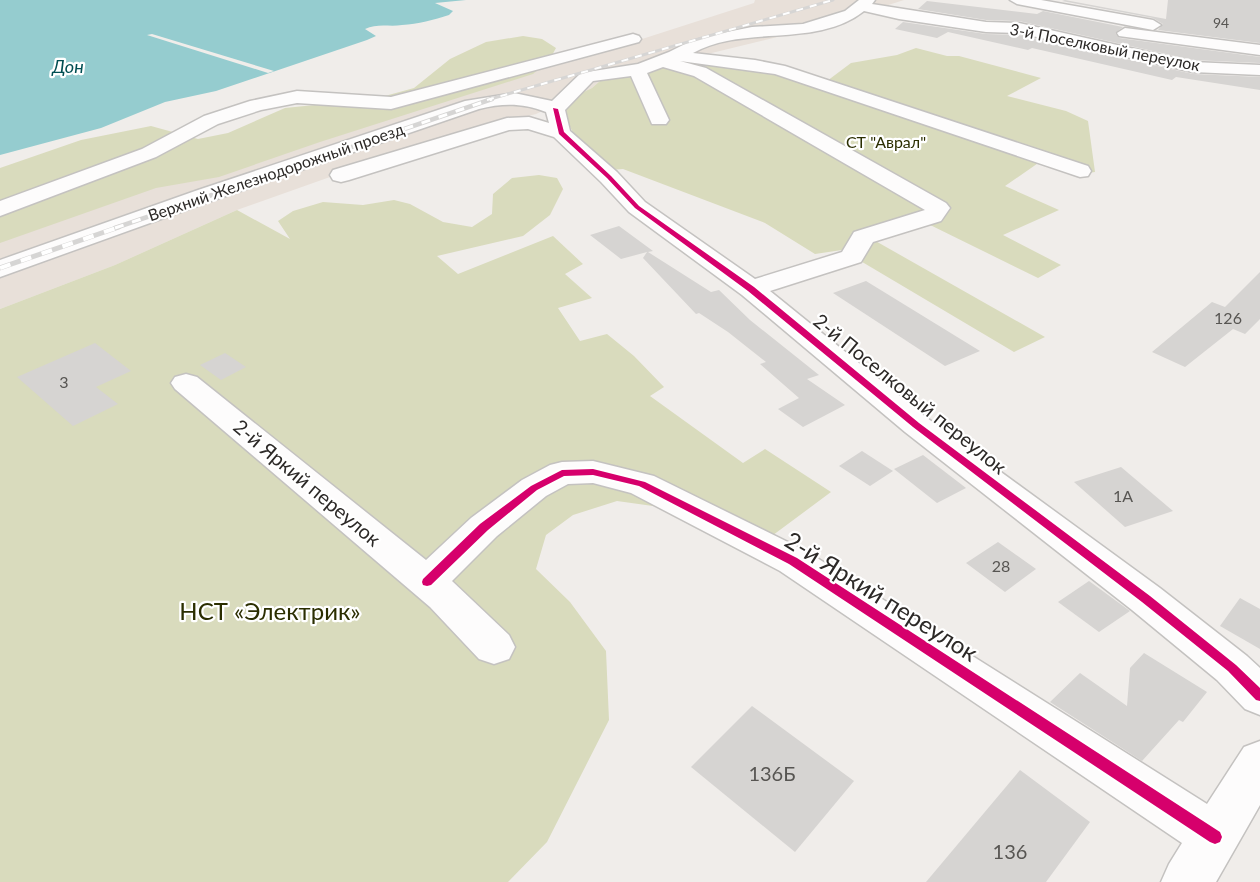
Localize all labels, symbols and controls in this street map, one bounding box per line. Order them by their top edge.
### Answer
house number: 94 [1213,14,1229,31]
street label: 3-й Поселковый переулок [1008,19,1202,74]
water label: Дон [51,55,84,77]
street label: Верхний Железнодорожный проезд [145,119,406,224]
park label: СТ "Аврал" [846,132,926,151]
street label: 2-й Поселковый переулок [809,308,1012,479]
house number: 126 [1214,308,1242,327]
house number: 3 [59,372,69,391]
street label: 2-й Яркий переулок [229,414,387,551]
house number: 1А [1113,486,1133,505]
street label: 2-й Яркий переулок [780,525,984,667]
house number: 28 [992,556,1010,575]
park label: НСТ «Электрик» [179,596,361,625]
house number: 136Б [748,761,796,785]
house number: 136 [993,839,1027,863]

